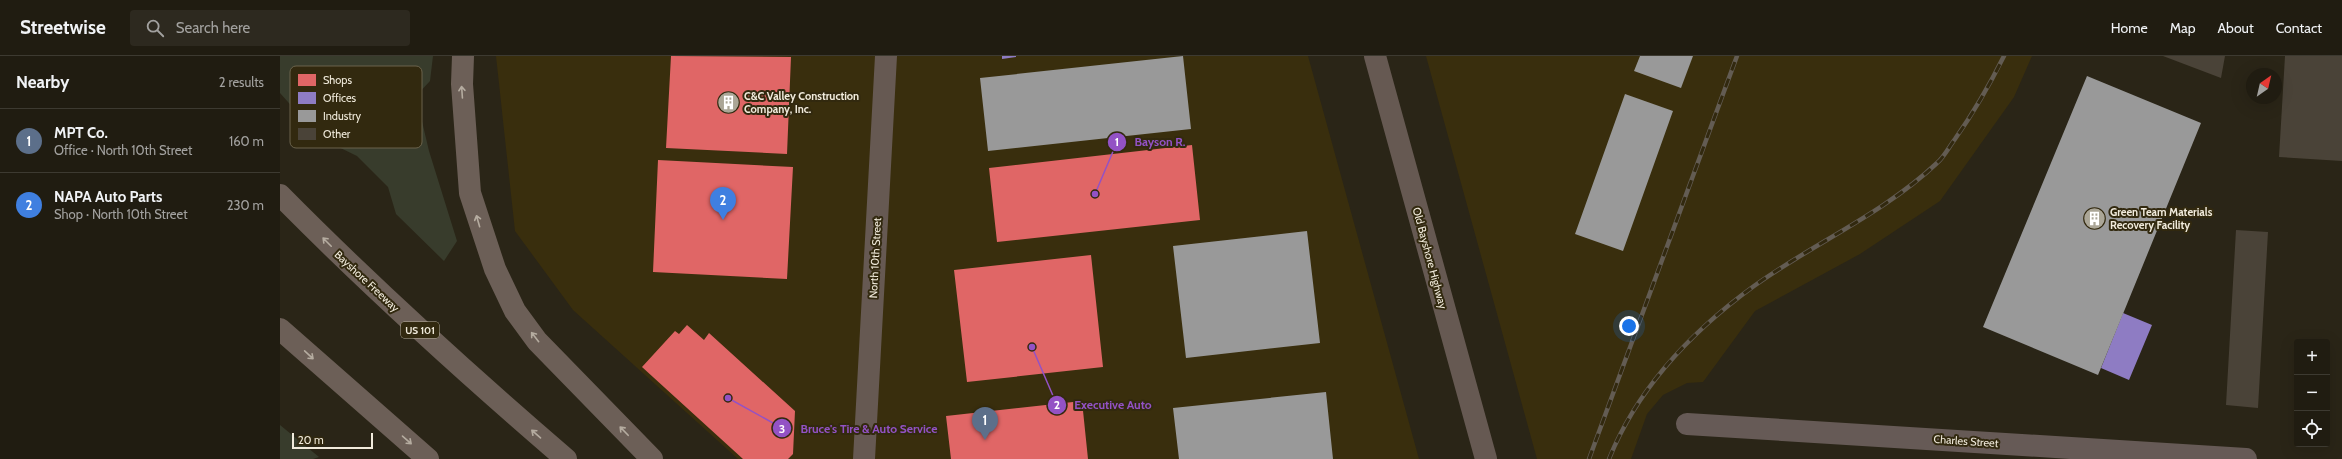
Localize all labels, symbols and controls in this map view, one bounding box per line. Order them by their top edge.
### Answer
search box [130,10,410,46]
text: Streetwise [20,16,106,39]
icon: search [144,17,166,39]
text: Search here [176,19,250,37]
text: Home [2111,19,2148,37]
text: Map [2170,19,2195,37]
text: About [2217,19,2254,37]
text: Contact [2276,19,2322,37]
legend [290,66,422,148]
north arrow [2246,68,2282,104]
text: Nearby [16,72,69,92]
text: Shops [323,73,352,87]
text: 2 results [219,74,264,90]
one-way arrow [459,86,466,99]
building icon: C&C Valley Construction Company, Inc. [716,89,742,115]
place label: C&C Valley Construction Company, Inc. [744,89,859,116]
text: Offices [323,91,357,105]
text: Industry [323,109,361,123]
text: MPT Co. [54,124,108,142]
text: Other [323,127,351,141]
callout: Bayson R. [1107,130,1194,154]
text: 1 [27,133,31,149]
text: 160 m [229,133,264,149]
text: 1 [1115,134,1119,149]
text: Bayson R. [1134,134,1186,149]
text: Office · North 10th Street [54,142,192,158]
pin: 2 [710,187,736,220]
text: NAPA Auto Parts [54,188,162,206]
text: 2 [26,197,32,213]
text: 230 m [227,197,264,213]
building icon: Green Team Materials Recovery Facility [2082,205,2108,231]
place label: Green Team Materials Recovery Facility [2110,205,2213,232]
text: Shop · North 10th Street [54,206,188,222]
street label: Old Bayshore Highway [1410,206,1450,311]
one-way arrow [474,215,481,228]
street label: North 10th Street [866,217,884,299]
one-way arrow [322,237,332,247]
street label: Bayshore Freeway [332,247,403,315]
your location [1619,316,1639,336]
road number: US 101 [401,322,439,338]
one-way arrow [530,332,539,343]
map controls [2294,339,2330,447]
button: + [2294,339,2330,375]
one-way arrow [303,350,313,359]
button: − [2294,375,2330,411]
callout: Executive Auto [1047,393,1160,417]
text: 2 [1054,397,1060,412]
text: Executive Auto [1074,397,1152,412]
pin: 1 [972,407,998,440]
button: locate [2294,411,2330,447]
callout: Bruce's Tire & Auto Service [772,416,945,440]
text: 3 [779,421,785,436]
text: Bruce's Tire & Auto Service [801,421,937,436]
one-way arrow [620,426,629,436]
one-way arrow [531,429,542,438]
scale bar [292,431,373,450]
street label: Charles Street [1933,432,1999,450]
text: 20 m [298,433,324,447]
one-way arrow [401,436,412,445]

